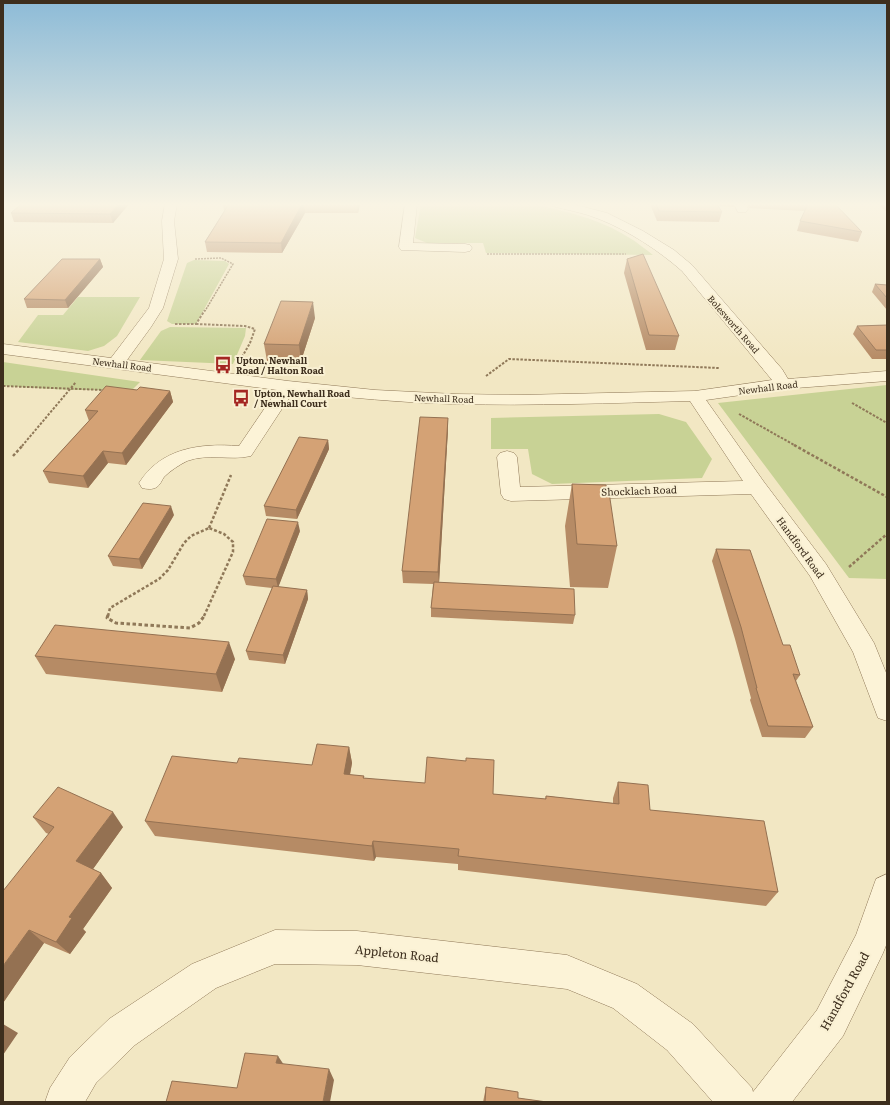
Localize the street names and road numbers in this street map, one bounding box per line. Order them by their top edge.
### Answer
street label: Bolesworth Road [705,292,764,356]
street label: Newhall Road [92,353,153,375]
street label: Newhall Road [738,376,799,398]
street label: Newhall Road [414,390,475,406]
street label: Shocklach Road [601,481,677,499]
street label: Handford Road [774,513,828,581]
street label: Appleton Road [354,940,440,966]
street label: Handford Road [815,948,873,1034]

